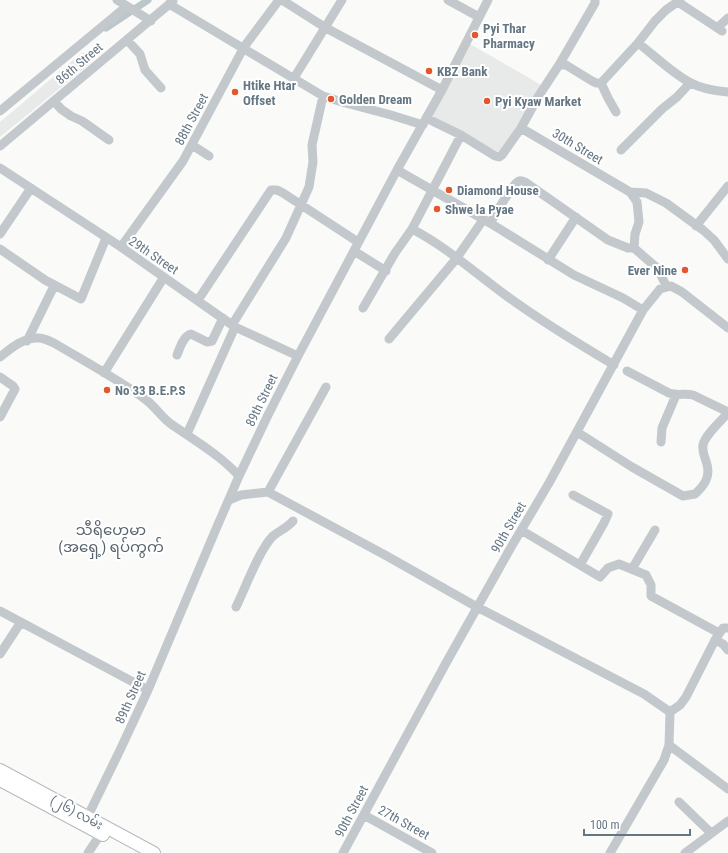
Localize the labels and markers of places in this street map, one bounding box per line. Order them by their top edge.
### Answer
place label: Pyi Thar Pharmacy [483,21,535,51]
marker: Pyi Thar Pharmacy [470,30,480,40]
place label: KBZ Bank [437,64,488,79]
marker: KBZ Bank [424,66,434,76]
place label: Htike Htar Offset [243,78,297,108]
marker: Htike Htar Offset [230,87,240,97]
place label: Golden Dream [339,92,412,107]
marker: Golden Dream [326,94,336,104]
place label: Pyi Kyaw Market [495,94,581,109]
marker: Pyi Kyaw Market [482,96,492,106]
place label: Diamond House [457,183,539,198]
marker: Diamond House [444,185,454,195]
place label: Shwe la Pyae [445,202,514,217]
marker: Shwe la Pyae [432,204,442,214]
place label: Ever Nine [628,263,677,278]
marker: Ever Nine [680,265,690,275]
place label: No 33 B.E.P.S [115,383,185,398]
marker: No 33 B.E.P.S [102,385,112,395]

